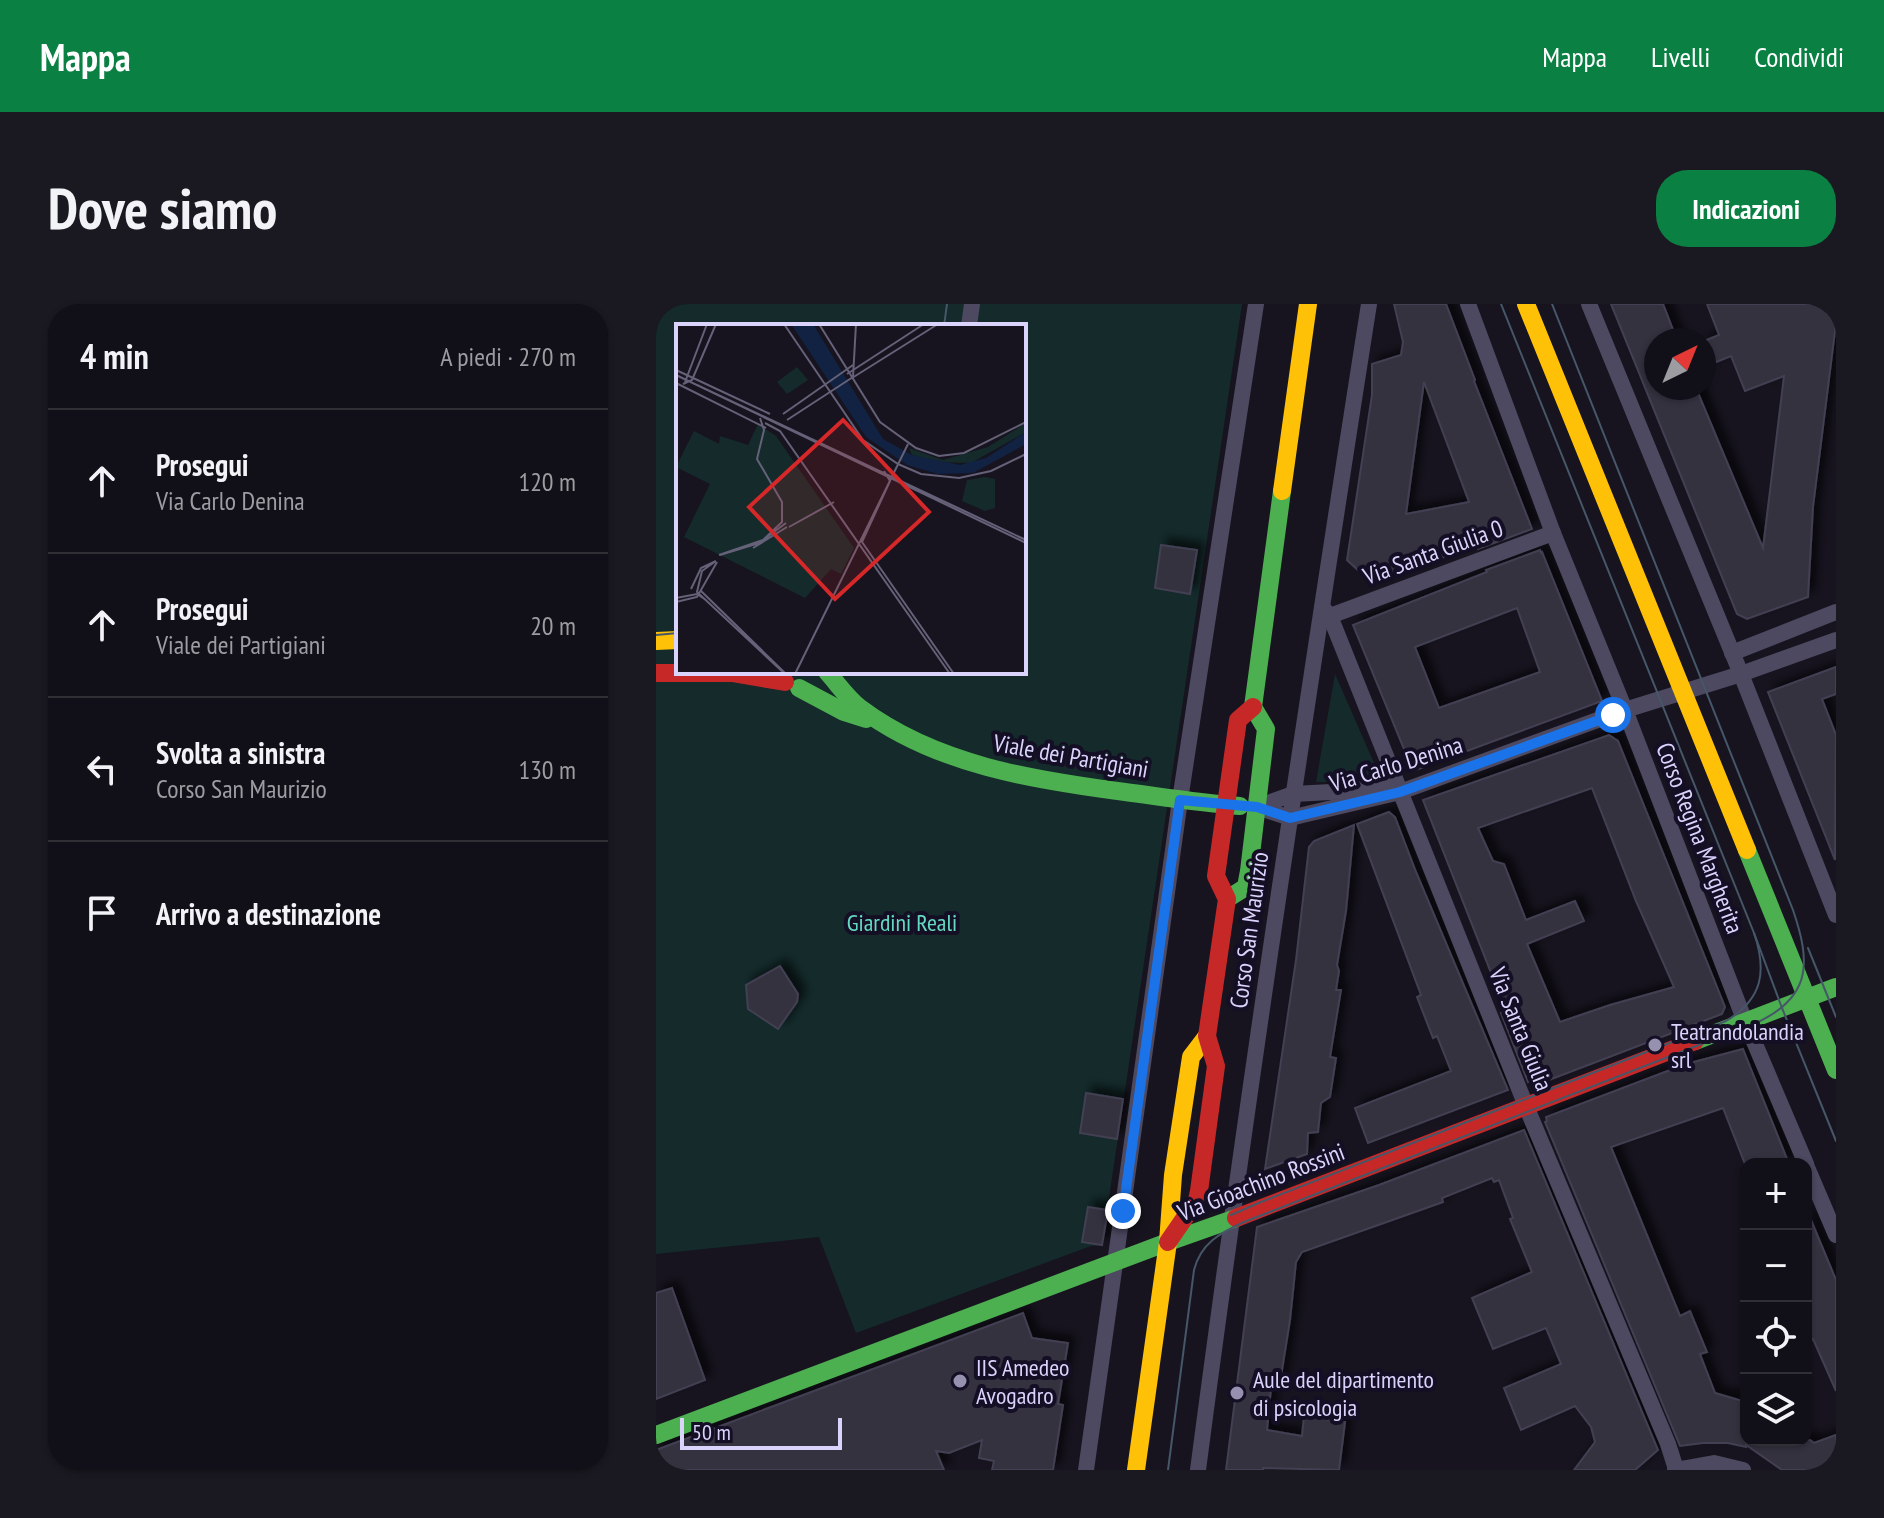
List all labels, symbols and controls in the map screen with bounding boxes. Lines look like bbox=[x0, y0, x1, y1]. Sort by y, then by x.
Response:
text: Mappa bbox=[40, 32, 131, 81]
text: Mappa bbox=[1542, 38, 1607, 75]
text: Livelli bbox=[1651, 38, 1710, 75]
text: Condividi bbox=[1754, 38, 1844, 75]
button: Indicazioni bbox=[1656, 170, 1836, 247]
text: Dove siamo bbox=[48, 172, 277, 244]
inset map bbox=[676, 324, 1026, 674]
north arrow bbox=[1644, 328, 1716, 400]
text: 4 min bbox=[80, 334, 149, 378]
text: A piedi · 270 m bbox=[440, 340, 576, 373]
text: Prosegui bbox=[156, 445, 249, 484]
icon: ahead bbox=[80, 459, 124, 503]
text: 120 m bbox=[518, 465, 576, 498]
text: Via Carlo Denina bbox=[156, 484, 305, 517]
street label: Via Santa Giulia 0 bbox=[1358, 512, 1507, 592]
text: Prosegui bbox=[156, 589, 249, 628]
icon: ahead bbox=[80, 603, 124, 647]
text: 20 m bbox=[530, 609, 576, 642]
text: Viale dei Partigiani bbox=[156, 628, 326, 661]
route start bbox=[1595, 697, 1631, 733]
street label: Viale dei Partigiani bbox=[990, 727, 1151, 785]
street label: Via Carlo Denina bbox=[1325, 729, 1466, 799]
text: Svolta a sinistra bbox=[156, 733, 325, 772]
street label: Corso Regina Margherita bbox=[1649, 738, 1751, 938]
icon: left bbox=[80, 747, 124, 791]
text: 130 m bbox=[518, 753, 576, 786]
text: Corso San Maurizio bbox=[156, 772, 327, 805]
street label: Corso San Maurizio bbox=[1223, 850, 1275, 1010]
icon: arrive bbox=[80, 891, 124, 935]
text: Arrivo a destinazione bbox=[156, 894, 381, 933]
park label: Giardini Reali bbox=[847, 907, 957, 938]
street label: Via Santa Giulia bbox=[1482, 962, 1560, 1095]
place label: Teatrandolandia srl bbox=[1671, 1016, 1804, 1075]
marker: Teatrandolandia srl bbox=[1646, 1036, 1664, 1054]
street label: Via Gioachino Rossini bbox=[1172, 1136, 1349, 1228]
map controls bbox=[1740, 1158, 1812, 1446]
button: + bbox=[1740, 1158, 1812, 1230]
route end bbox=[1105, 1193, 1141, 1229]
button: − bbox=[1740, 1230, 1812, 1302]
button: locate bbox=[1740, 1302, 1812, 1374]
place label: IIS Amedeo Avogadro bbox=[976, 1352, 1069, 1411]
place label: Aule del dipartimento di psicologia bbox=[1253, 1364, 1434, 1423]
marker: IIS Amedeo Avogadro bbox=[951, 1372, 969, 1390]
button: layers bbox=[1740, 1374, 1812, 1446]
marker: Aule del dipartimento di psicologia bbox=[1228, 1384, 1246, 1402]
scale bar bbox=[680, 1414, 842, 1450]
text: 50 m bbox=[692, 1418, 731, 1446]

